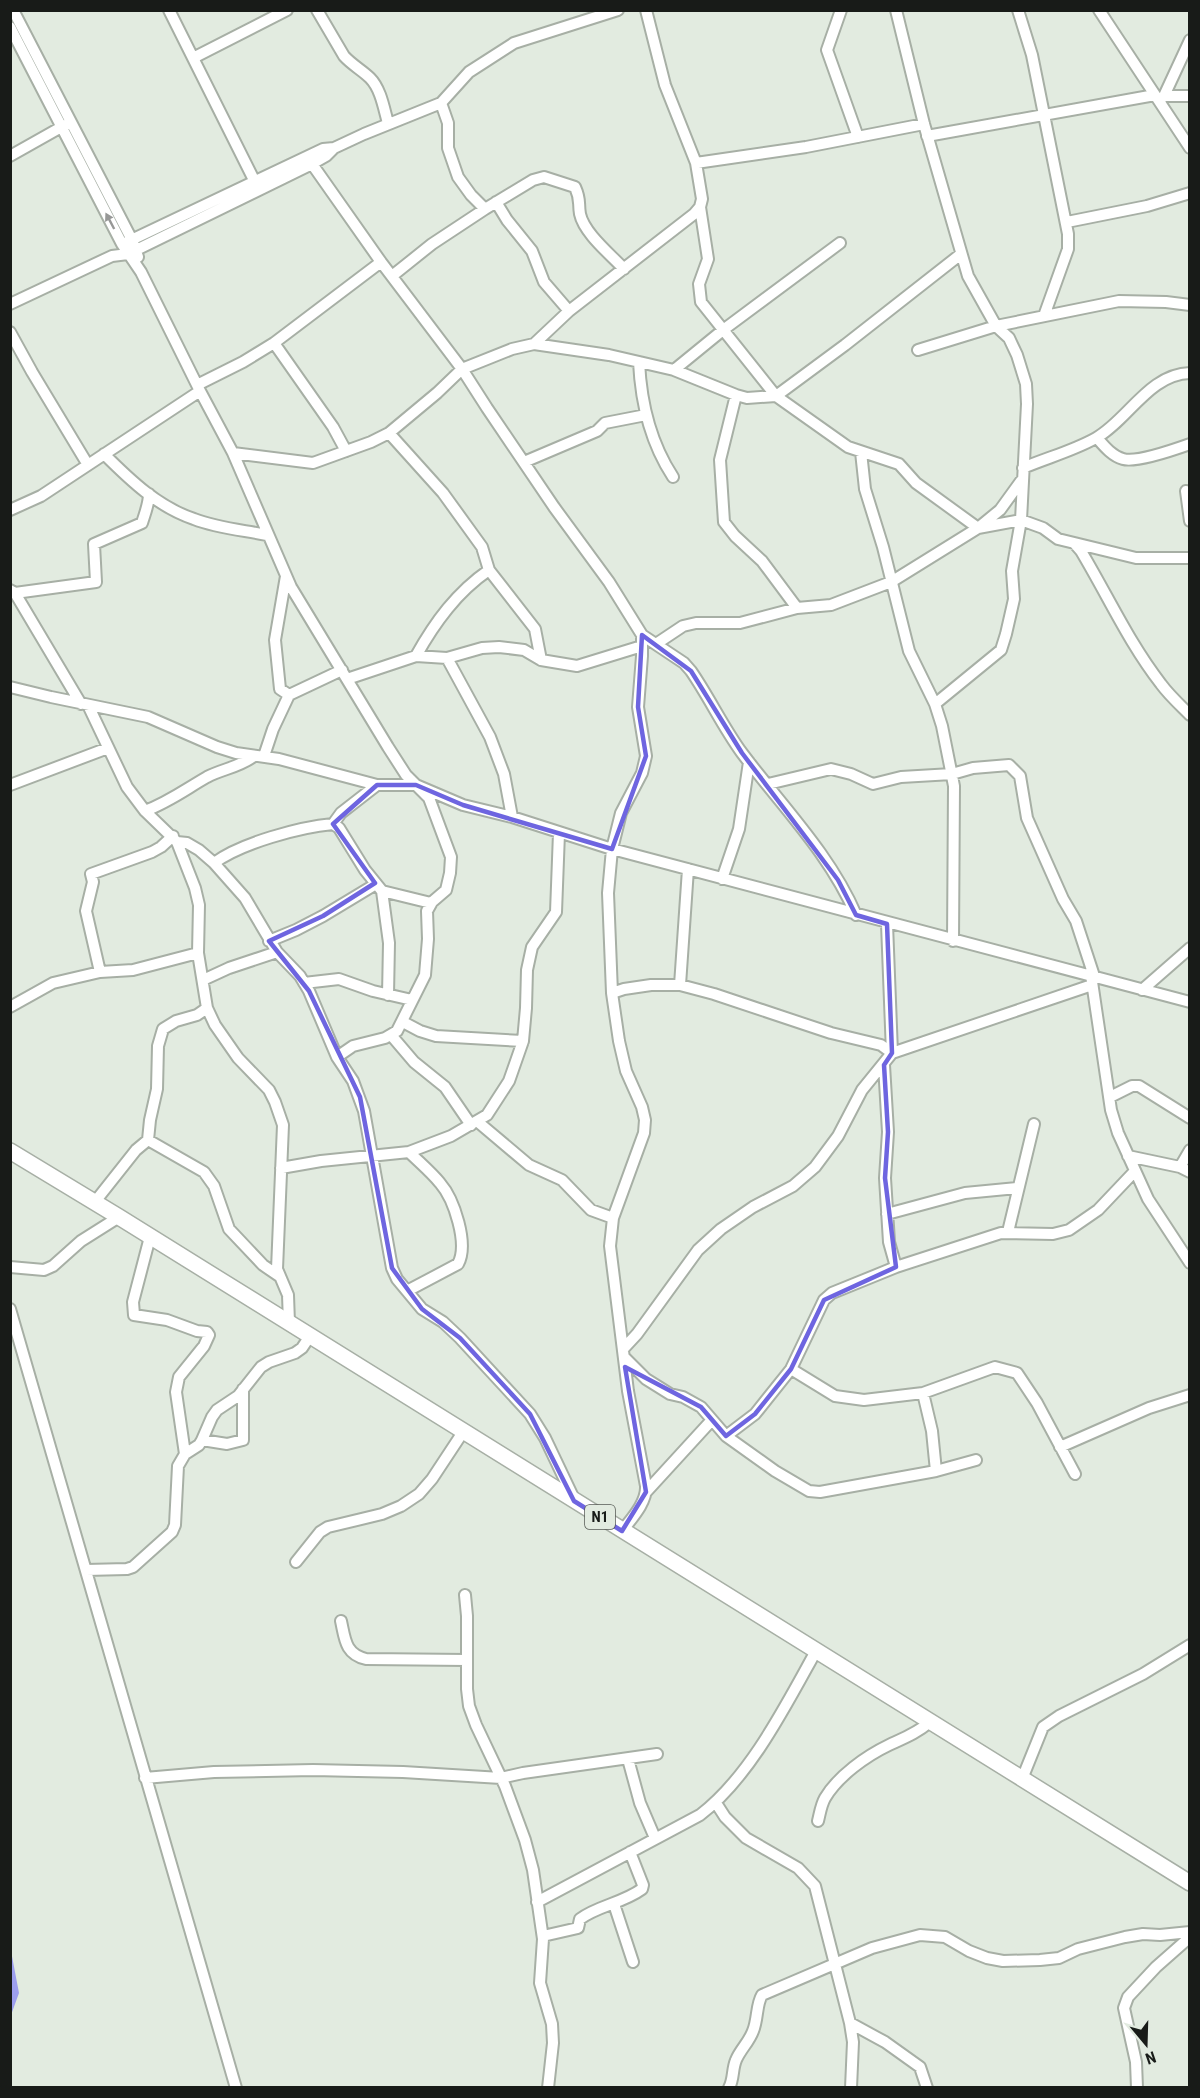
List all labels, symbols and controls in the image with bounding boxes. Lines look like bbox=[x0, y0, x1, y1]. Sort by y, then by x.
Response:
one-way arrow bbox=[106, 213, 115, 230]
road number: N1 bbox=[585, 1505, 615, 1529]
north arrow bbox=[1116, 2014, 1176, 2074]
text: N bbox=[1143, 2047, 1158, 2068]

